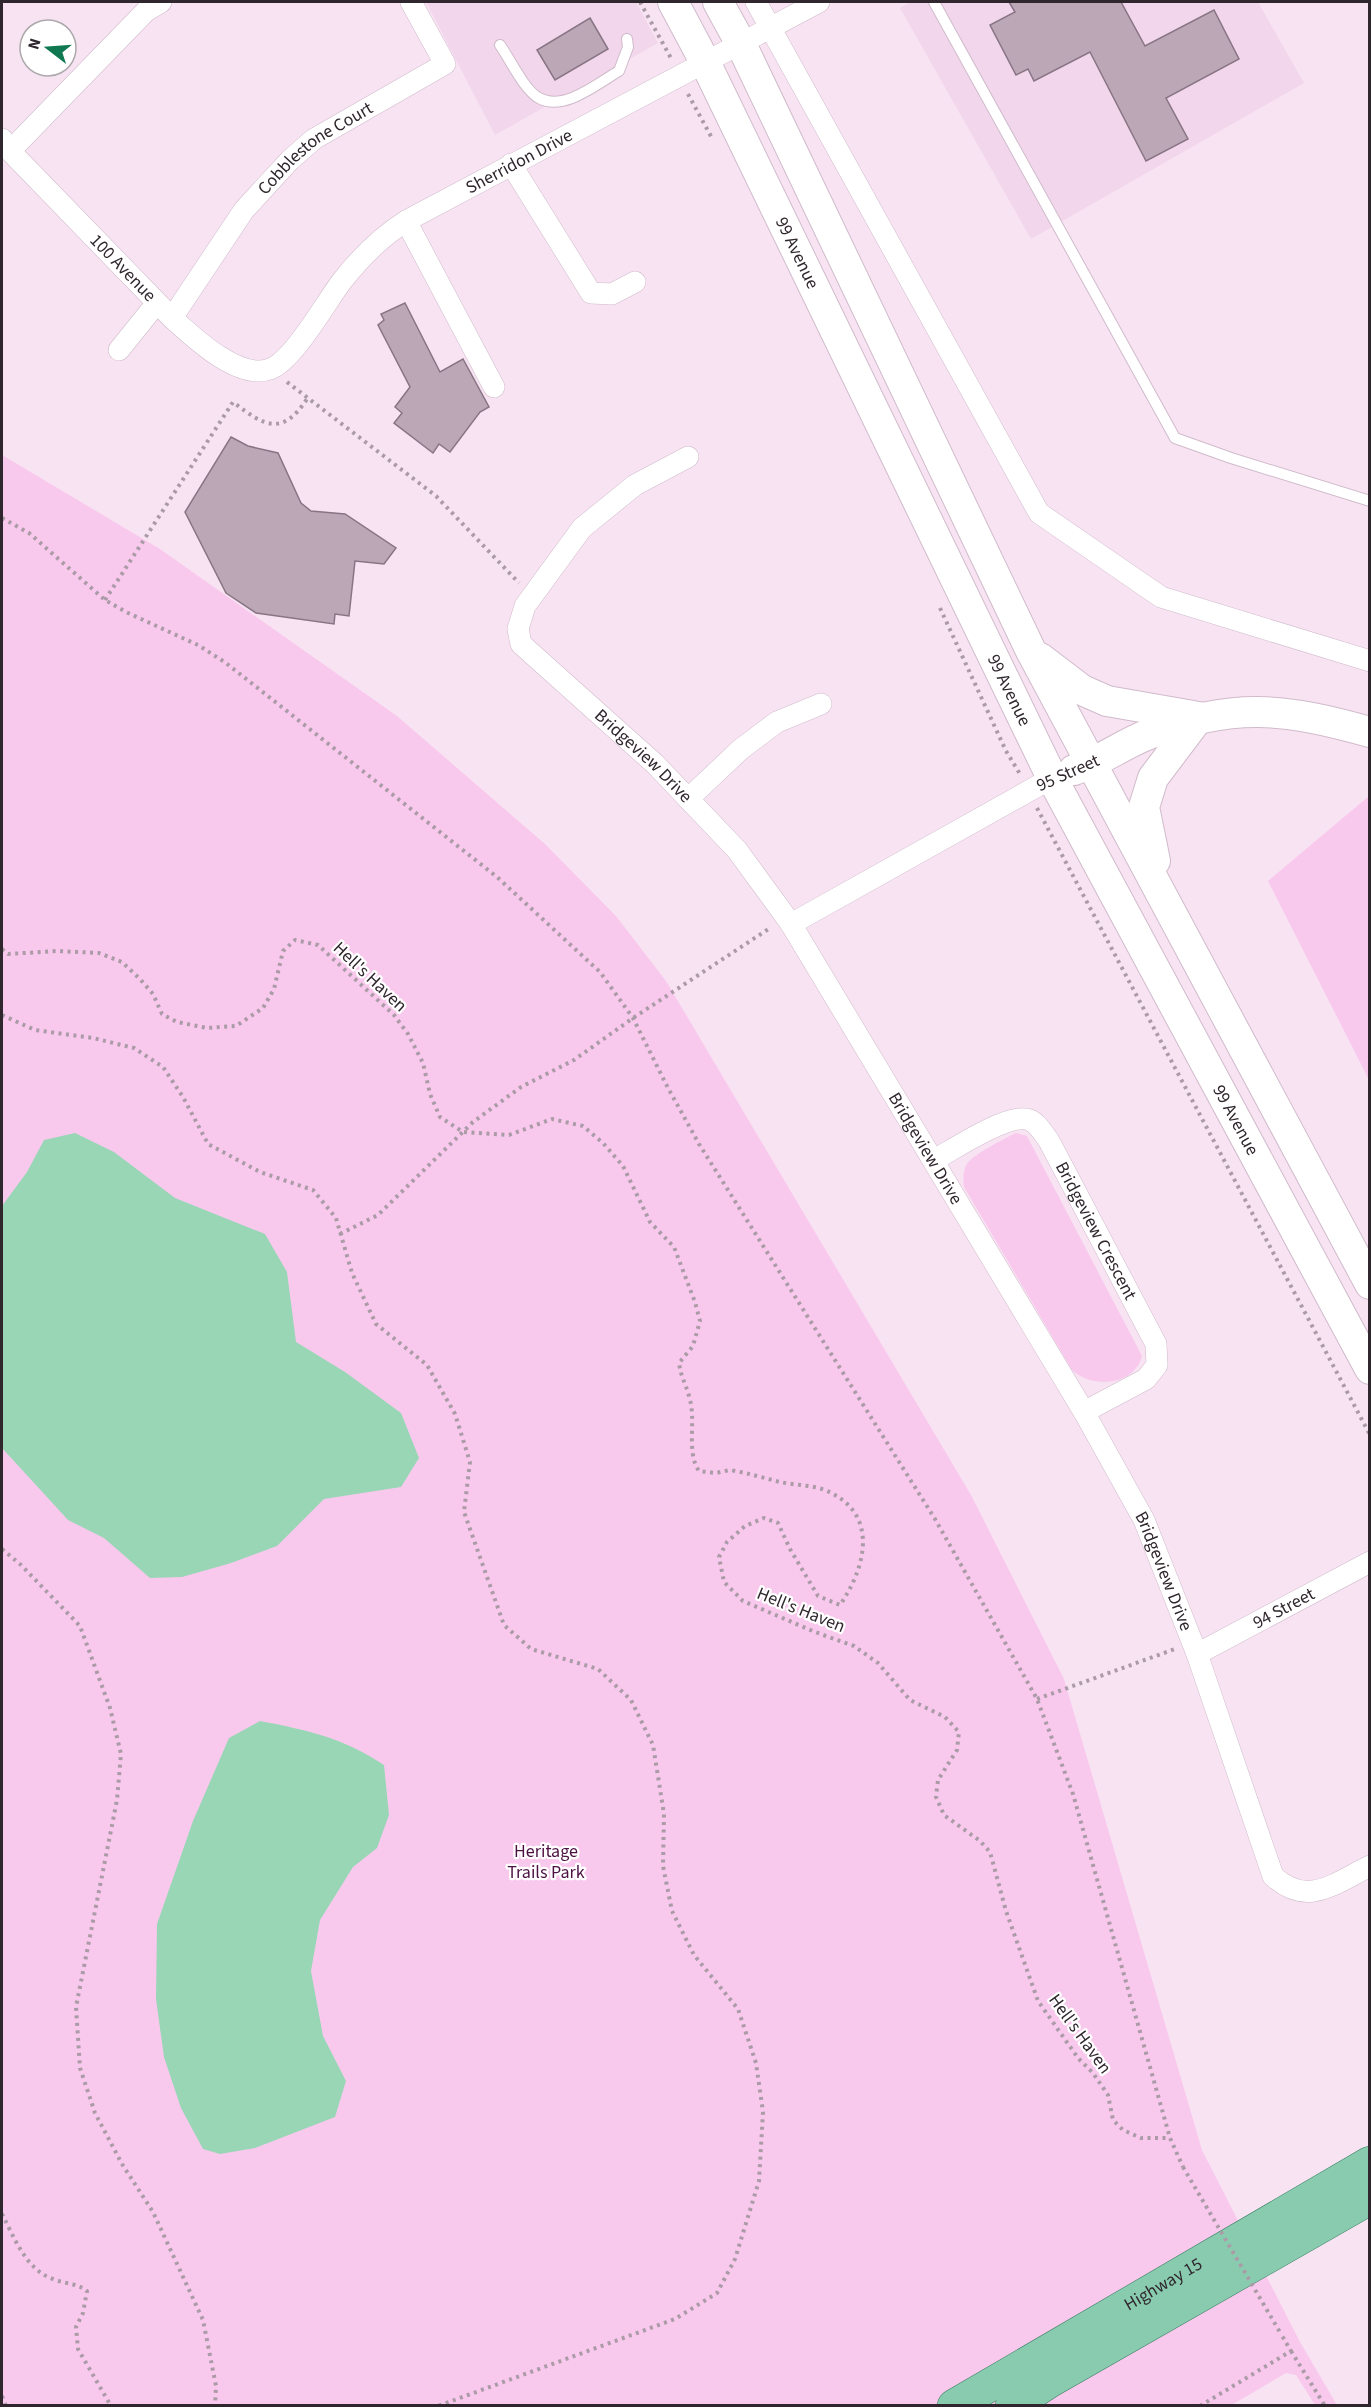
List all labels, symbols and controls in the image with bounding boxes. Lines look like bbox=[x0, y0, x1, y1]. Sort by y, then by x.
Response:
north arrow bbox=[18, 18, 78, 78]
text: N bbox=[23, 36, 47, 52]
street label: Cobblestone Court bbox=[252, 95, 377, 200]
street label: Sherridon Drive bbox=[461, 122, 577, 200]
street label: 99 Avenue bbox=[769, 213, 826, 293]
street label: 100 Avenue bbox=[84, 228, 162, 307]
street label: 99 Avenue bbox=[981, 650, 1037, 730]
street label: Bridgeview Drive bbox=[589, 703, 698, 808]
street label: 95 Street bbox=[1032, 748, 1104, 798]
street label: Hell's Haven bbox=[327, 936, 413, 1018]
street label: 99 Avenue bbox=[1207, 1080, 1265, 1160]
street label: Bridgeview Drive bbox=[882, 1088, 969, 1209]
street label: Bridgeview Crescent bbox=[1050, 1157, 1143, 1304]
street label: Bridgeview Drive bbox=[1129, 1506, 1199, 1634]
street label: Hell's Haven bbox=[753, 1581, 849, 1639]
street label: 94 Street bbox=[1248, 1581, 1319, 1635]
park label: Heritage Trails Park bbox=[507, 1839, 585, 1885]
street label: Hell's Haven bbox=[1043, 1989, 1117, 2079]
street label: Highway 15 bbox=[1119, 2251, 1207, 2317]

